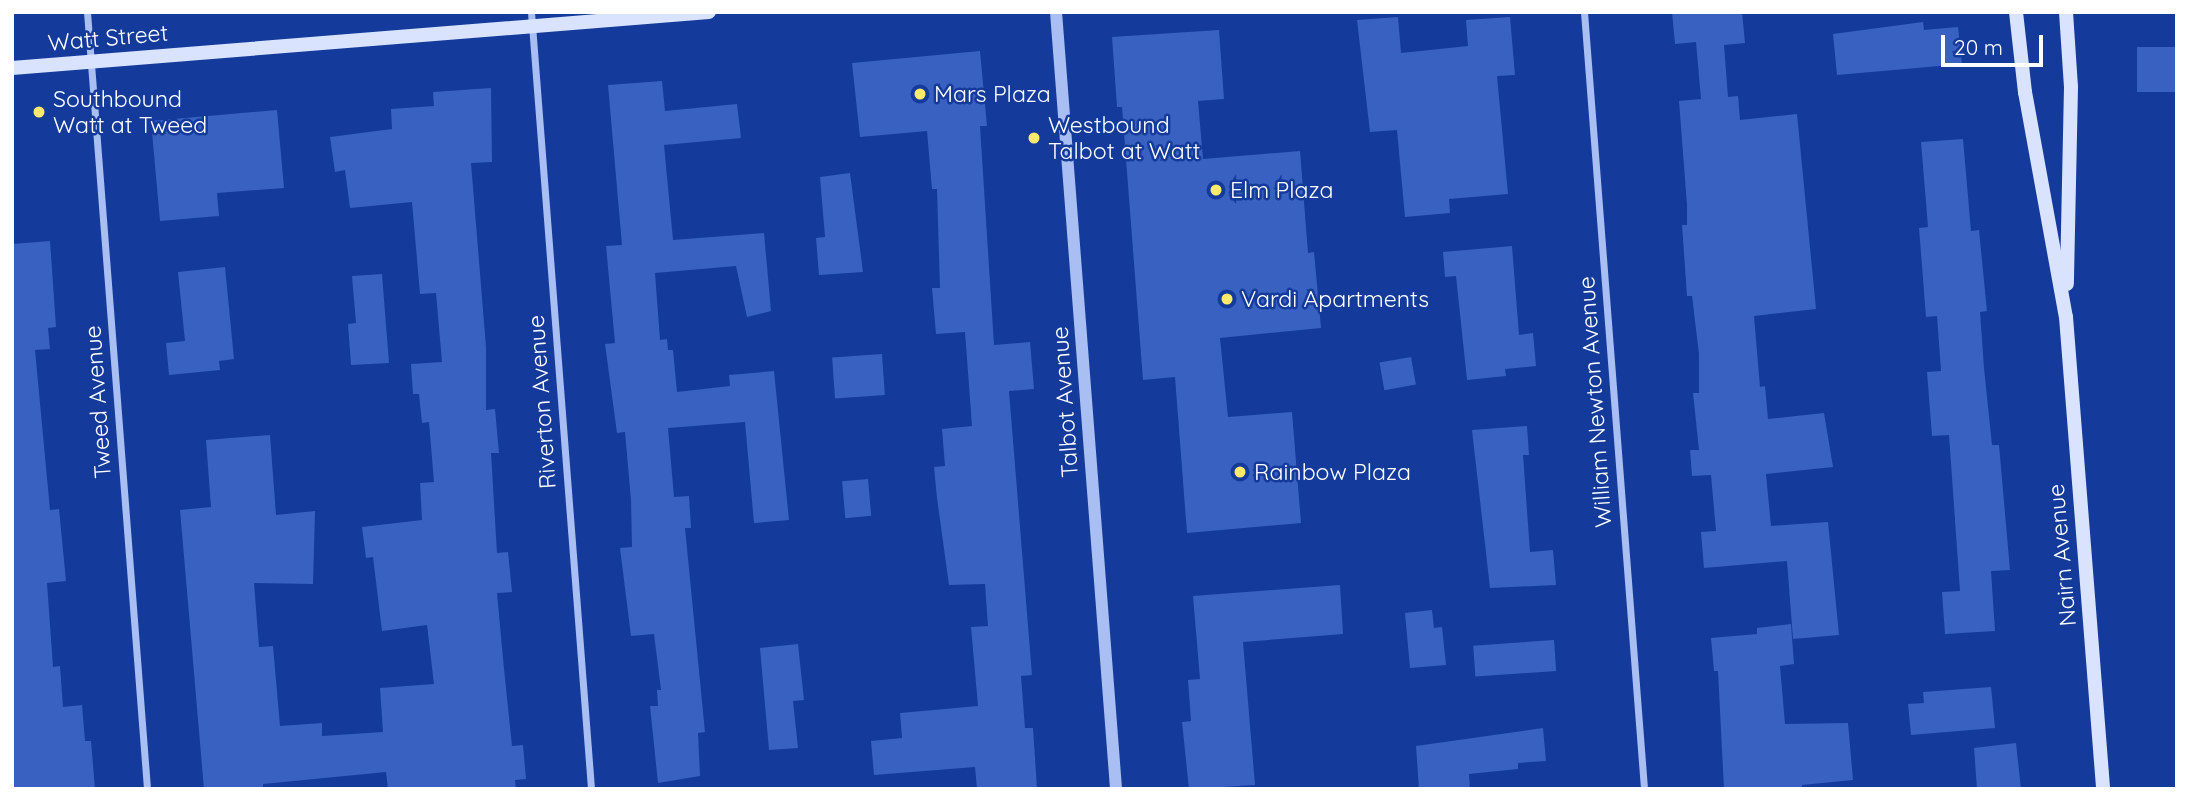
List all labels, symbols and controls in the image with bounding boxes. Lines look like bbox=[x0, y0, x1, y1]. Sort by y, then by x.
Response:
street label: Watt Street bbox=[47, 19, 169, 57]
scale bar bbox=[1944, 21, 2046, 65]
text: 20 m bbox=[1954, 34, 2003, 60]
place label: Mars Plaza bbox=[934, 80, 1051, 108]
place label: Southbound Watt at Tweed bbox=[53, 85, 207, 139]
marker: Mars Plaza bbox=[912, 86, 928, 102]
marker: Southbound Watt at Tweed bbox=[31, 104, 47, 120]
place label: Westbound Talbot at Watt bbox=[1048, 111, 1200, 165]
marker: Westbound Talbot at Watt bbox=[1026, 130, 1042, 146]
place label: Elm Plaza bbox=[1230, 176, 1333, 204]
marker: Elm Plaza bbox=[1208, 182, 1224, 198]
street label: William Newton Avenue bbox=[1572, 275, 1618, 529]
place label: Vardi Apartments bbox=[1241, 285, 1429, 313]
marker: Vardi Apartments bbox=[1219, 291, 1235, 307]
street label: Riverton Avenue bbox=[522, 314, 562, 490]
street label: Tweed Avenue bbox=[79, 325, 117, 479]
street label: Talbot Avenue bbox=[1046, 326, 1084, 478]
place label: Rainbow Plaza bbox=[1254, 458, 1411, 486]
marker: Rainbow Plaza bbox=[1232, 464, 1248, 480]
street label: Nairn Avenue bbox=[2042, 483, 2082, 627]

